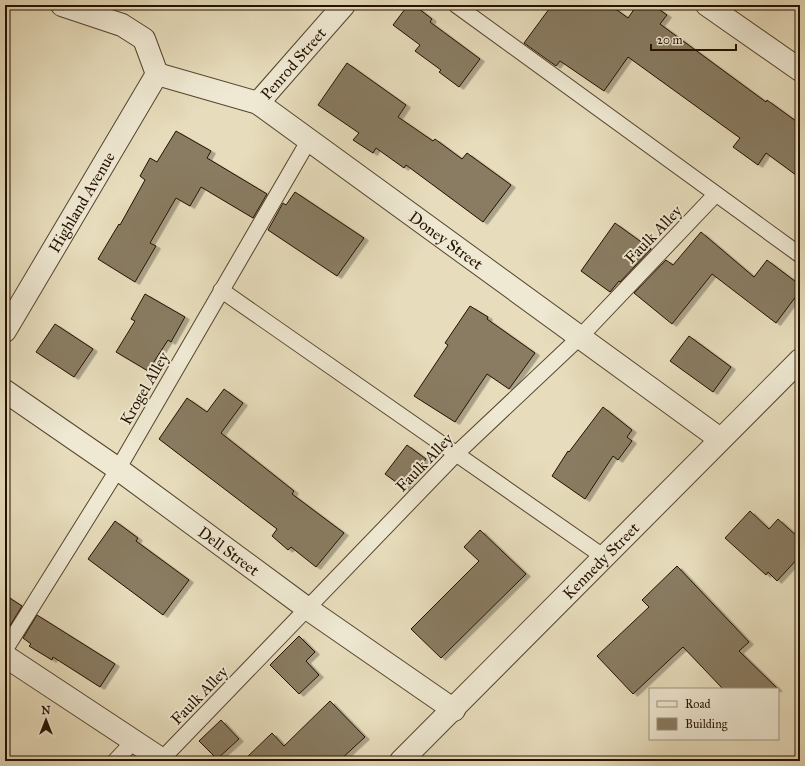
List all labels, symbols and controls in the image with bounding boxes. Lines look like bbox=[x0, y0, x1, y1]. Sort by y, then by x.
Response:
street label: Penrod Street bbox=[257, 23, 330, 103]
scale bar bbox=[651, 26, 736, 52]
text: 20 m bbox=[657, 33, 683, 47]
street label: Highland Avenue bbox=[45, 148, 119, 256]
street label: Faulk Alley bbox=[621, 201, 686, 268]
street label: Doney Street bbox=[405, 207, 487, 274]
street label: Krogel Alley bbox=[116, 348, 174, 428]
street label: Faulk Alley bbox=[392, 429, 457, 496]
street label: Kennedy Street bbox=[559, 518, 643, 603]
street label: Dell Street bbox=[194, 522, 263, 580]
street label: Faulk Alley bbox=[167, 662, 232, 729]
legend bbox=[649, 688, 779, 740]
text: Road bbox=[685, 697, 711, 711]
north arrow bbox=[26, 700, 66, 740]
text: N bbox=[41, 704, 51, 717]
text: Building bbox=[685, 717, 728, 732]

